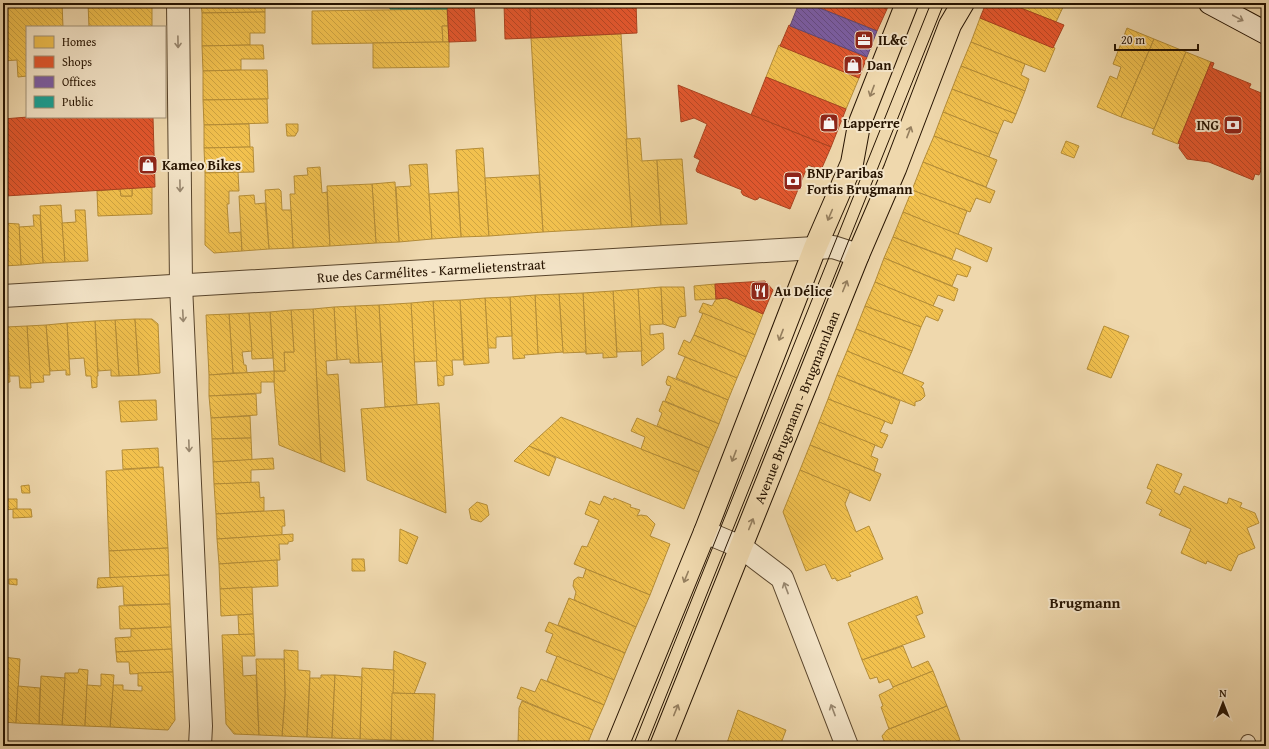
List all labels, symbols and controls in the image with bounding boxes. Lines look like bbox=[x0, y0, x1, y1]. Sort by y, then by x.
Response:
one-way arrow bbox=[1232, 15, 1244, 22]
legend bbox=[26, 26, 166, 118]
scale bar bbox=[1115, 26, 1198, 52]
office icon: IL&C bbox=[853, 29, 875, 51]
place label: IL&C bbox=[878, 30, 908, 50]
text: 20 m bbox=[1121, 31, 1145, 48]
text: Homes bbox=[62, 33, 97, 50]
one-way arrow bbox=[174, 35, 182, 48]
text: Shops bbox=[62, 53, 92, 70]
shop icon: Dan bbox=[842, 54, 864, 76]
place label: Dan bbox=[867, 55, 892, 75]
text: Offices bbox=[62, 73, 96, 90]
one-way arrow bbox=[868, 85, 876, 97]
text: Public bbox=[62, 93, 94, 110]
shop icon: Lapperre bbox=[818, 112, 840, 134]
place label: Lapperre bbox=[843, 113, 900, 133]
bank icon: ING bbox=[1222, 114, 1244, 136]
place label: ING bbox=[1196, 115, 1219, 135]
one-way arrow bbox=[906, 127, 914, 139]
shop icon: Kameo Bikes bbox=[137, 154, 159, 176]
place label: Kameo Bikes bbox=[162, 155, 241, 175]
place label: BNP Paribas Fortis Brugmann bbox=[807, 163, 913, 199]
bank icon: BNP Paribas Fortis Brugmann bbox=[782, 170, 804, 192]
one-way arrow bbox=[176, 179, 184, 192]
one-way arrow bbox=[825, 208, 833, 220]
street label: Rue des Carmélites - Karmelietenstraat bbox=[316, 254, 546, 287]
restaurant icon: Au Délice bbox=[749, 280, 771, 302]
place label: Au Délice bbox=[774, 281, 832, 301]
one-way arrow bbox=[842, 281, 850, 293]
street label: Avenue Brugmann - Brugmannlaan bbox=[749, 308, 845, 507]
one-way arrow bbox=[180, 309, 187, 322]
one-way arrow bbox=[777, 329, 785, 341]
one-way arrow bbox=[185, 439, 193, 452]
one-way arrow bbox=[730, 450, 738, 462]
one-way arrow bbox=[747, 519, 755, 531]
one-way arrow bbox=[682, 571, 690, 583]
one-way arrow bbox=[782, 583, 790, 595]
district label: Brugmann bbox=[1050, 592, 1121, 613]
north arrow bbox=[1203, 683, 1243, 723]
text: N bbox=[1219, 685, 1227, 701]
one-way arrow bbox=[672, 704, 680, 716]
one-way arrow bbox=[828, 704, 836, 716]

